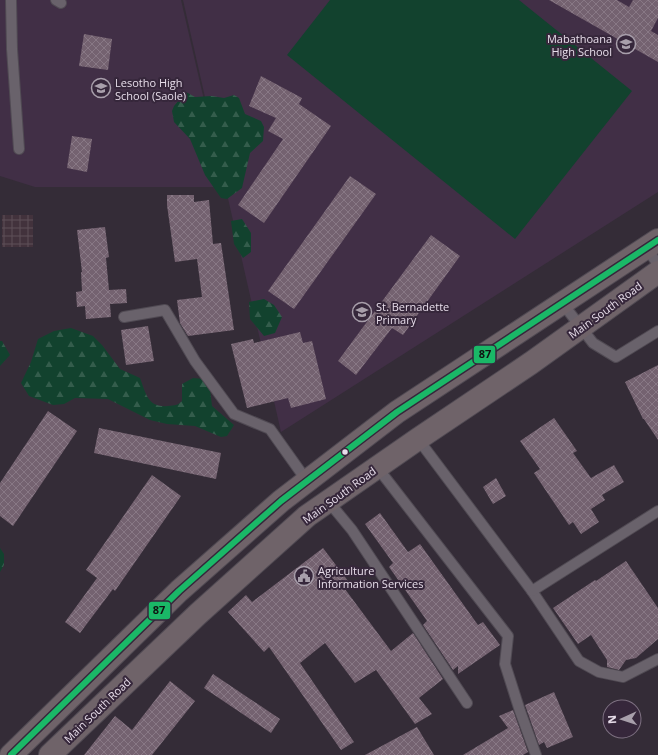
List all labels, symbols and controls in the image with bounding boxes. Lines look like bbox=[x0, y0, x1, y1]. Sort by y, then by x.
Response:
place label: Mabathoana High School bbox=[547, 31, 612, 59]
school or university icon: Mabathoana High School bbox=[615, 33, 637, 55]
place label: Lesotho High School (Saole) bbox=[115, 75, 186, 103]
school or university icon: Lesotho High School (Saole) bbox=[90, 77, 112, 99]
street label: Main South Road bbox=[565, 278, 645, 342]
place label: St. Bernadette Primary bbox=[376, 299, 449, 327]
school or university icon: St. Bernadette Primary bbox=[351, 301, 373, 323]
line badge: 87 bbox=[473, 345, 496, 364]
text: 87 bbox=[479, 346, 491, 361]
unlabelled marker bbox=[340, 447, 350, 457]
street label: Main South Road bbox=[299, 463, 379, 527]
place label: Agriculture Information Services bbox=[318, 563, 424, 591]
public building icon: Agriculture Information Services bbox=[293, 565, 315, 587]
line badge: 87 bbox=[148, 601, 171, 620]
text: 87 bbox=[153, 602, 165, 617]
street label: Main South Road bbox=[60, 674, 134, 746]
north arrow bbox=[602, 699, 642, 739]
text: N bbox=[604, 715, 619, 724]

